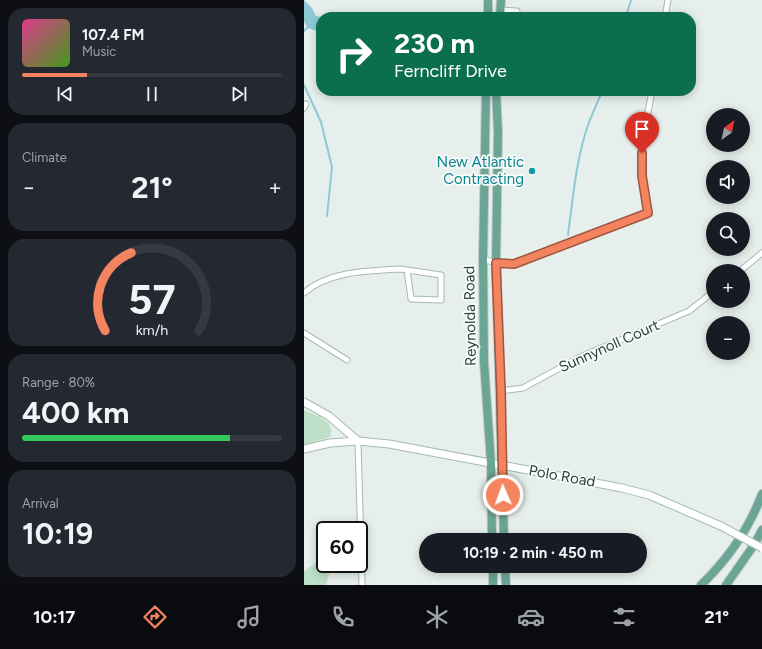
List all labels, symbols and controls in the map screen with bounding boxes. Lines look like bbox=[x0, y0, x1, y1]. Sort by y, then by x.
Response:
text: 107.4 FM bbox=[82, 26, 144, 44]
text: 230 m bbox=[394, 26, 475, 60]
icon: right bbox=[328, 28, 380, 80]
text: Music bbox=[82, 44, 116, 59]
text: Ferncliff Drive bbox=[394, 60, 507, 82]
icon: previous bbox=[54, 83, 76, 105]
icon: pause bbox=[141, 83, 163, 105]
icon: next bbox=[228, 83, 250, 105]
north arrow bbox=[706, 108, 750, 152]
map controls bbox=[706, 108, 750, 360]
pin bbox=[625, 112, 659, 153]
icon: arrive bbox=[631, 118, 653, 140]
text: Climate bbox=[22, 150, 67, 165]
place label: New Atlantic Contracting bbox=[437, 153, 524, 188]
button: sound bbox=[706, 160, 750, 204]
marker: New Atlantic Contracting bbox=[527, 166, 537, 176]
text: 21° bbox=[131, 169, 173, 206]
text: − bbox=[22, 174, 36, 201]
text: + bbox=[268, 174, 282, 201]
button: search bbox=[706, 212, 750, 256]
button: + bbox=[706, 264, 750, 308]
street label: Reynolda Road bbox=[460, 266, 480, 366]
text: 57 bbox=[128, 273, 176, 323]
street label: Sunnynoll Court bbox=[556, 316, 662, 376]
button: − bbox=[706, 316, 750, 360]
text: km/h bbox=[136, 320, 168, 338]
text: Range · 80% bbox=[22, 375, 95, 390]
text: 400 km bbox=[22, 394, 129, 431]
street label: Polo Road bbox=[527, 461, 597, 491]
position arrow bbox=[482, 474, 524, 516]
text: Arrival bbox=[22, 496, 59, 511]
text: 10:19 bbox=[22, 515, 93, 552]
speed limit sign: 60 bbox=[316, 521, 368, 573]
text: 10:19 · 2 min · 450 m bbox=[463, 544, 603, 562]
icon: directions bbox=[141, 603, 169, 631]
icon: music bbox=[235, 603, 263, 631]
icon: phone bbox=[329, 603, 357, 631]
icon: climate bbox=[423, 603, 451, 631]
icon: car bbox=[517, 603, 545, 631]
icon: filters bbox=[610, 603, 638, 631]
text: 10:17 bbox=[33, 606, 75, 628]
text: 21° bbox=[704, 606, 729, 628]

